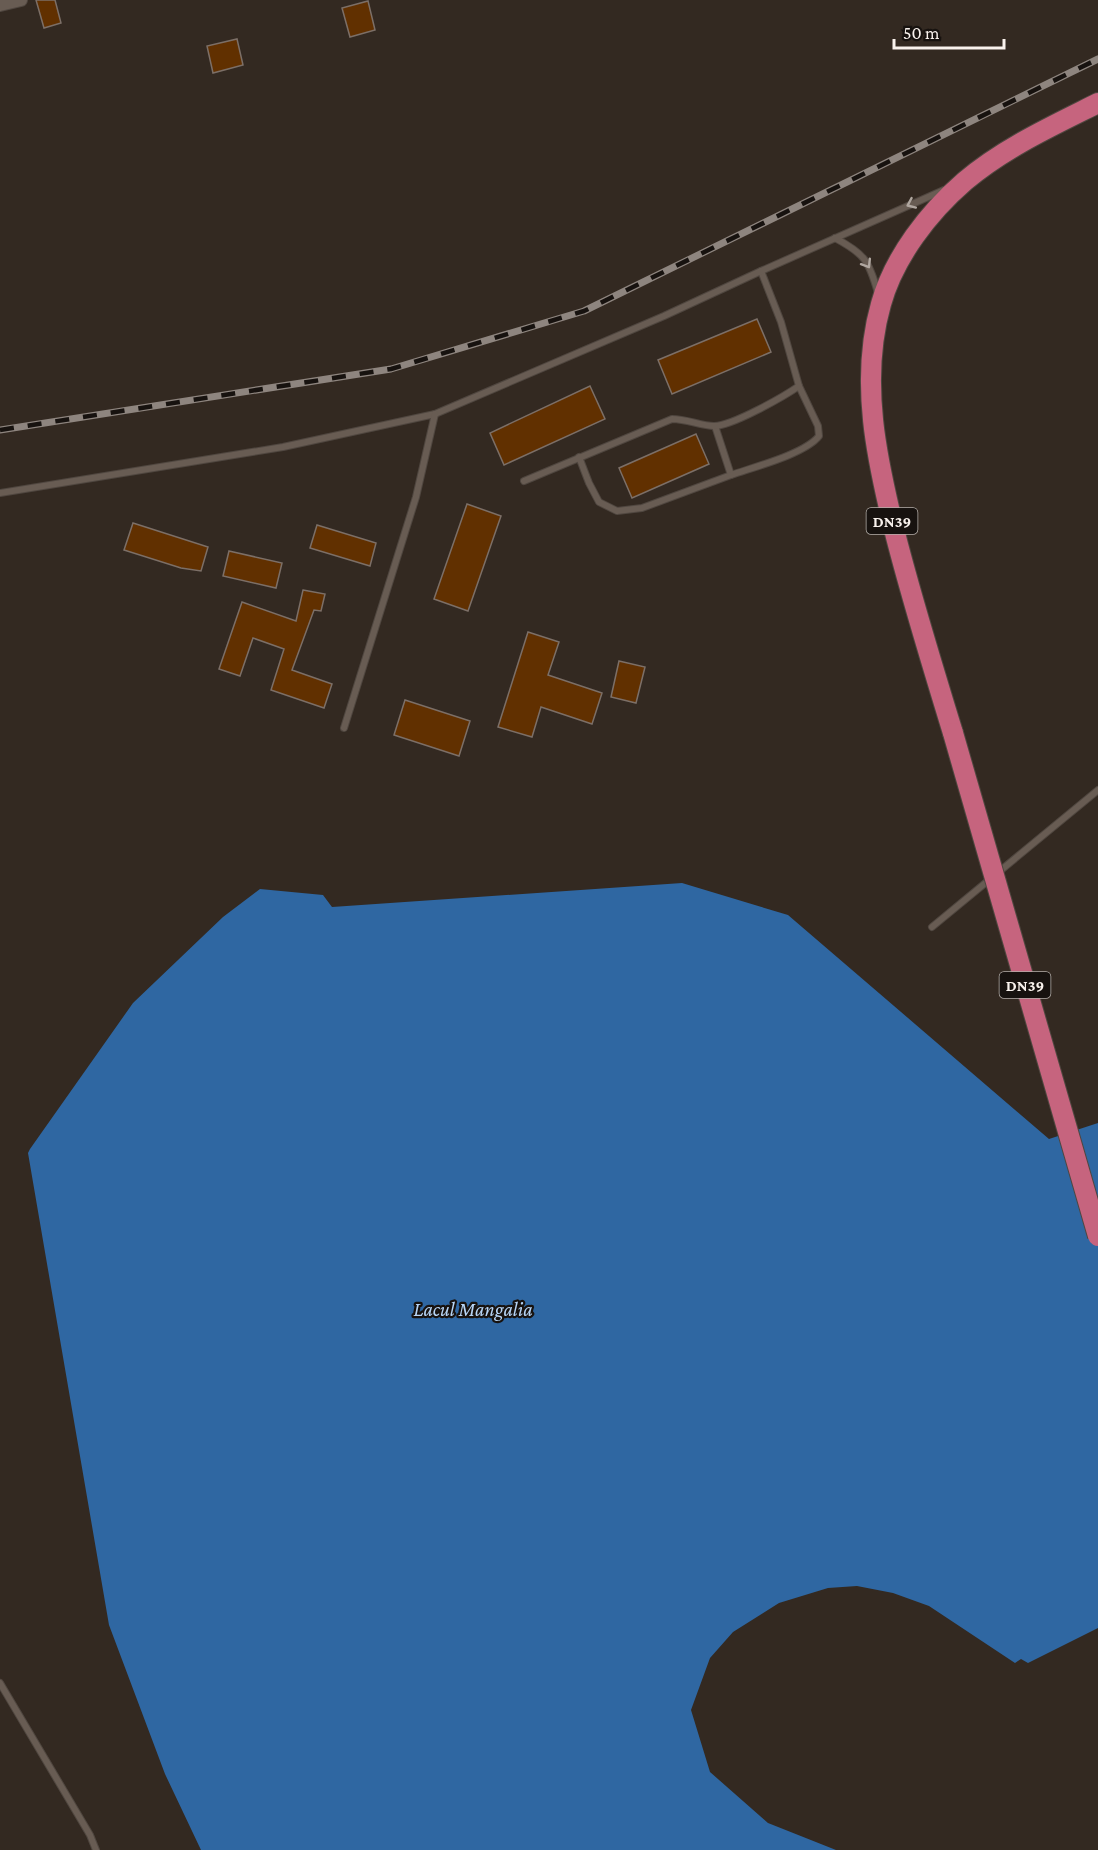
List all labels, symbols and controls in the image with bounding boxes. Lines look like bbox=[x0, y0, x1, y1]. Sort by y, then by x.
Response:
scale bar bbox=[894, 12, 1004, 50]
text: 50 m bbox=[903, 23, 940, 43]
one-way arrow bbox=[907, 197, 918, 209]
one-way arrow bbox=[859, 258, 871, 268]
road number: DN39 bbox=[866, 508, 918, 534]
road number: DN39 bbox=[1000, 972, 1050, 998]
water label: Lacul Mangalia bbox=[413, 1298, 533, 1321]

